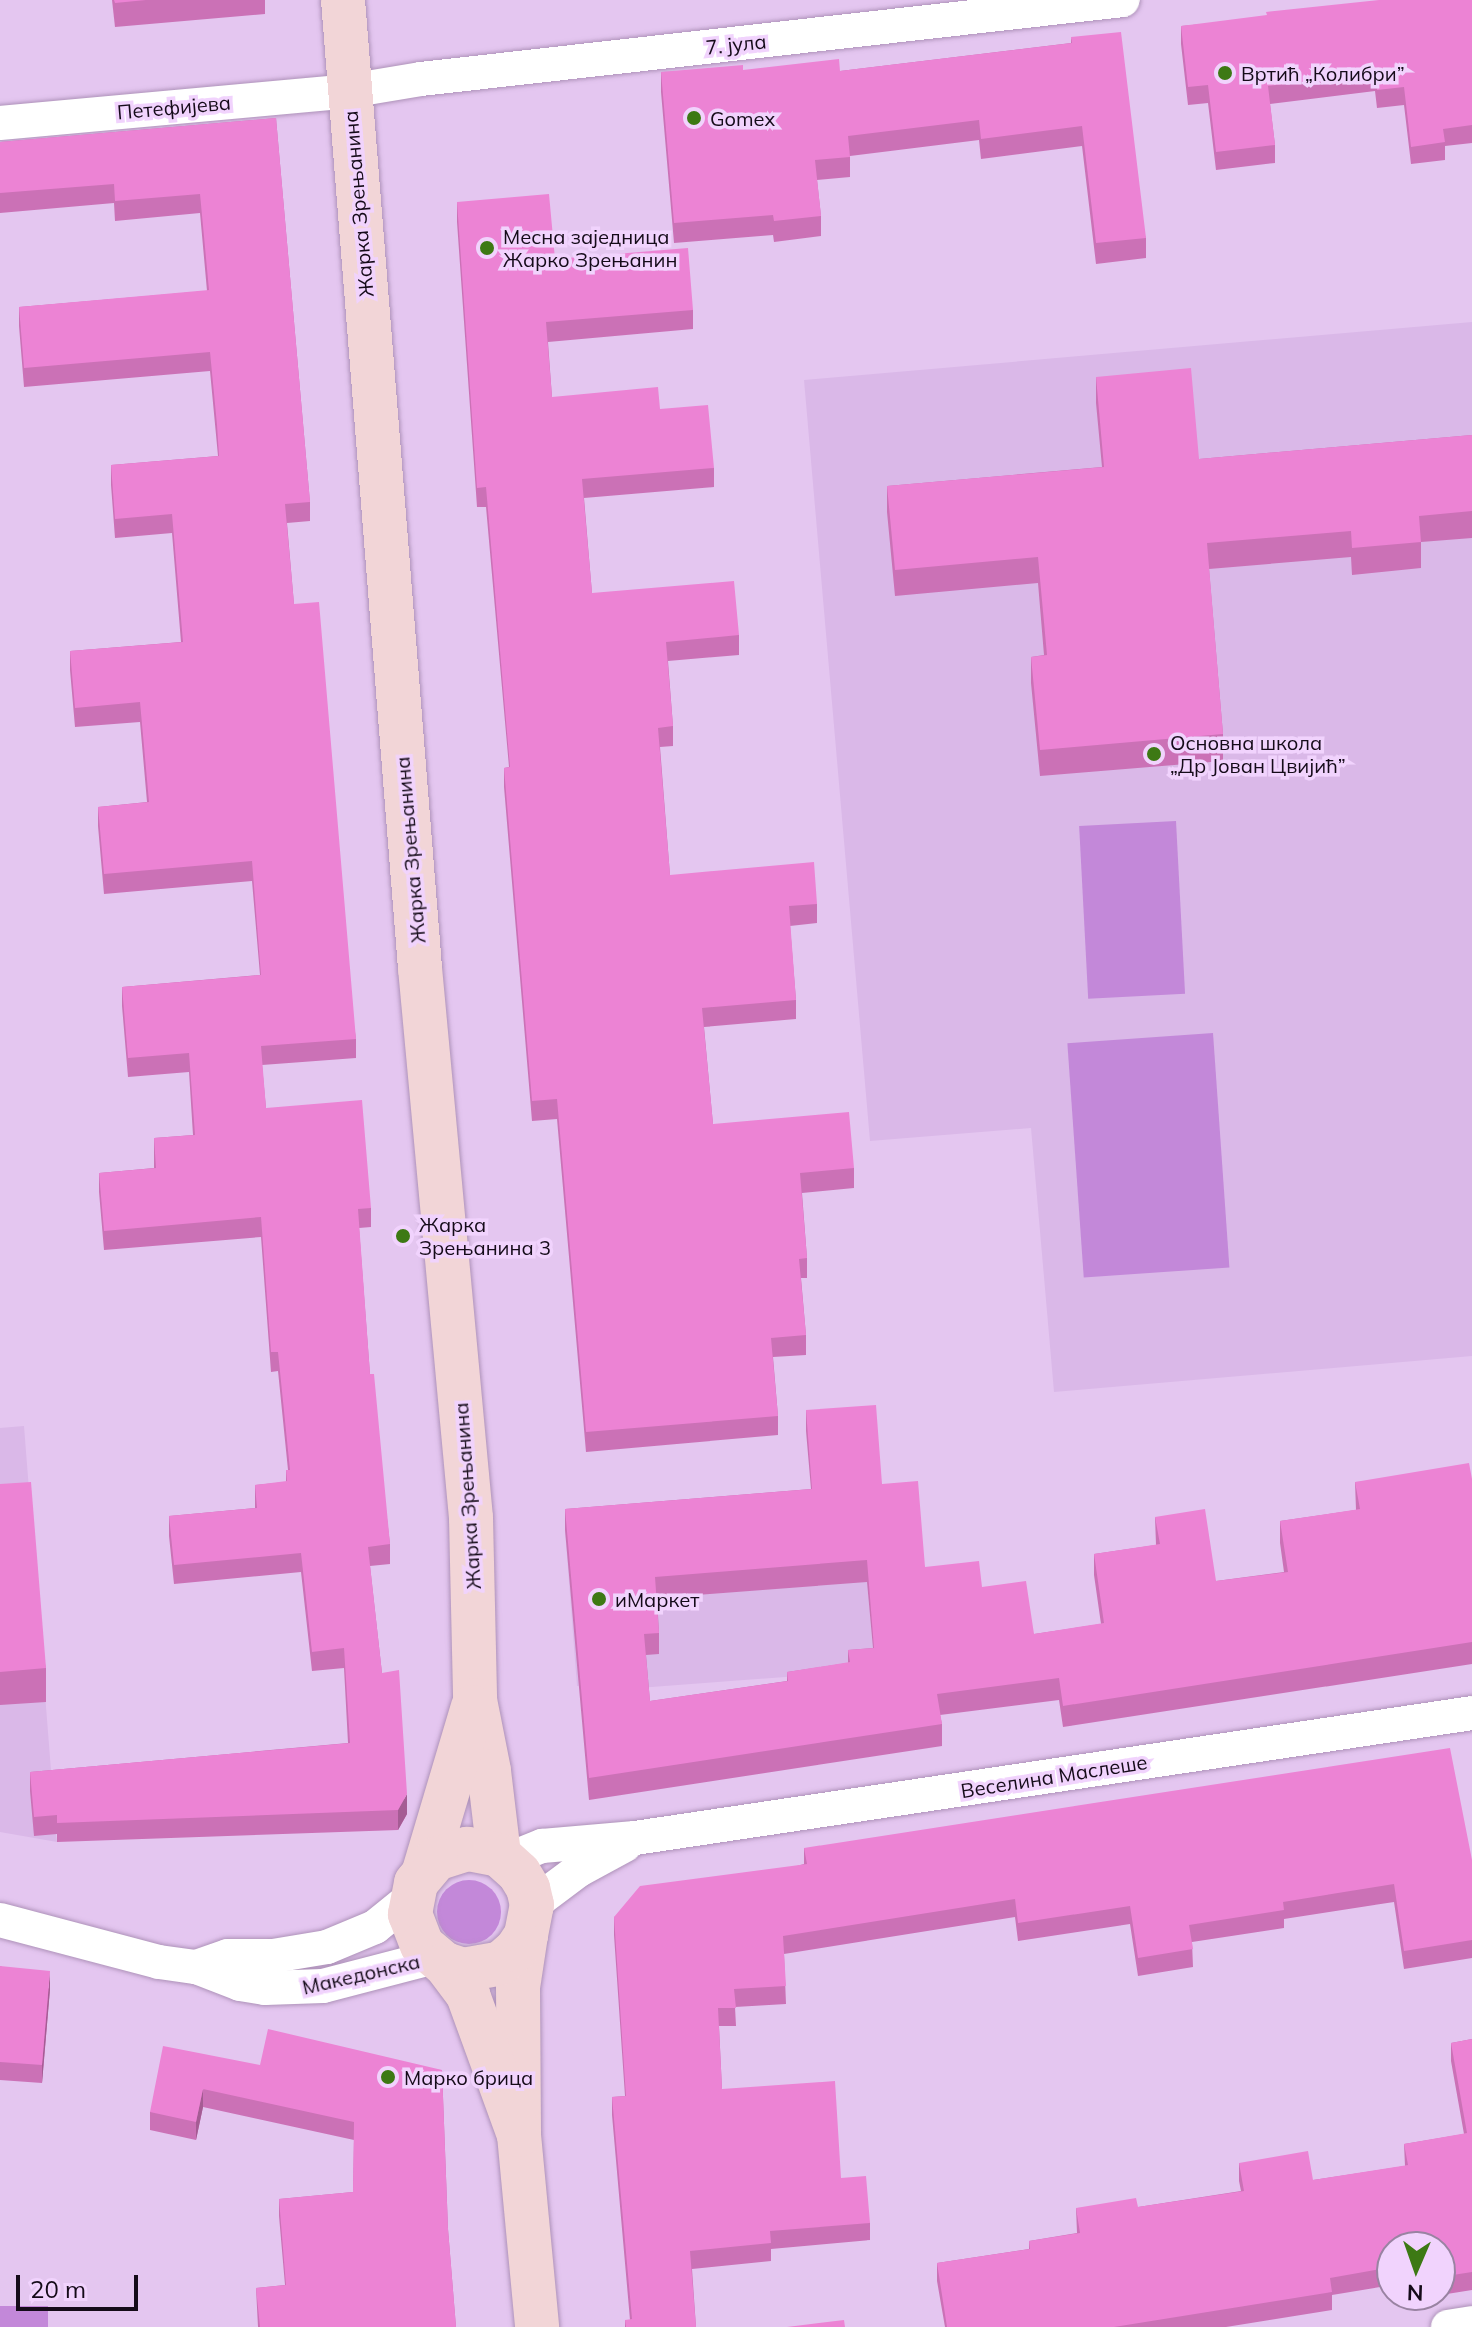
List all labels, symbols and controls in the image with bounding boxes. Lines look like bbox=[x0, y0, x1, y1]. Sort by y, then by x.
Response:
street label: 7. јула bbox=[704, 29, 768, 59]
place label: Вртић „Колибри” bbox=[1241, 61, 1405, 85]
marker: Вртић „Колибри” bbox=[1216, 64, 1234, 82]
street label: Петефијева bbox=[116, 90, 232, 124]
place label: Gomex bbox=[710, 106, 775, 130]
marker: Gomex bbox=[685, 109, 703, 127]
street label: Жарка Зрењанина bbox=[338, 110, 378, 298]
place label: Месна заједница Жарко Зрењанин bbox=[503, 224, 677, 271]
marker: Месна заједница Жарко Зрењанин bbox=[478, 239, 496, 257]
place label: Основна школа „Др Јован Цвијић” bbox=[1170, 730, 1346, 777]
marker: Основна школа „Др Јован Цвијић” bbox=[1145, 745, 1163, 763]
street label: Жарка Зрењанина bbox=[390, 756, 430, 944]
place label: Жарка Зрењанина 3 bbox=[419, 1212, 551, 1259]
marker: Жарка Зрењанина 3 bbox=[394, 1227, 412, 1245]
street label: Жарка Зрењанина bbox=[449, 1402, 485, 1590]
place label: иМаркет bbox=[615, 1587, 699, 1611]
marker: иМаркет bbox=[590, 1590, 608, 1608]
street label: Веселина Маслеше bbox=[959, 1749, 1149, 1803]
street label: Македонска bbox=[300, 1949, 422, 1999]
place label: Марко брица bbox=[404, 2065, 533, 2089]
marker: Марко брица bbox=[379, 2068, 397, 2086]
north arrow bbox=[1376, 2231, 1456, 2311]
scale bar bbox=[20, 2259, 142, 2309]
text: 20 m bbox=[30, 2274, 86, 2304]
text: N bbox=[1406, 2279, 1424, 2307]

